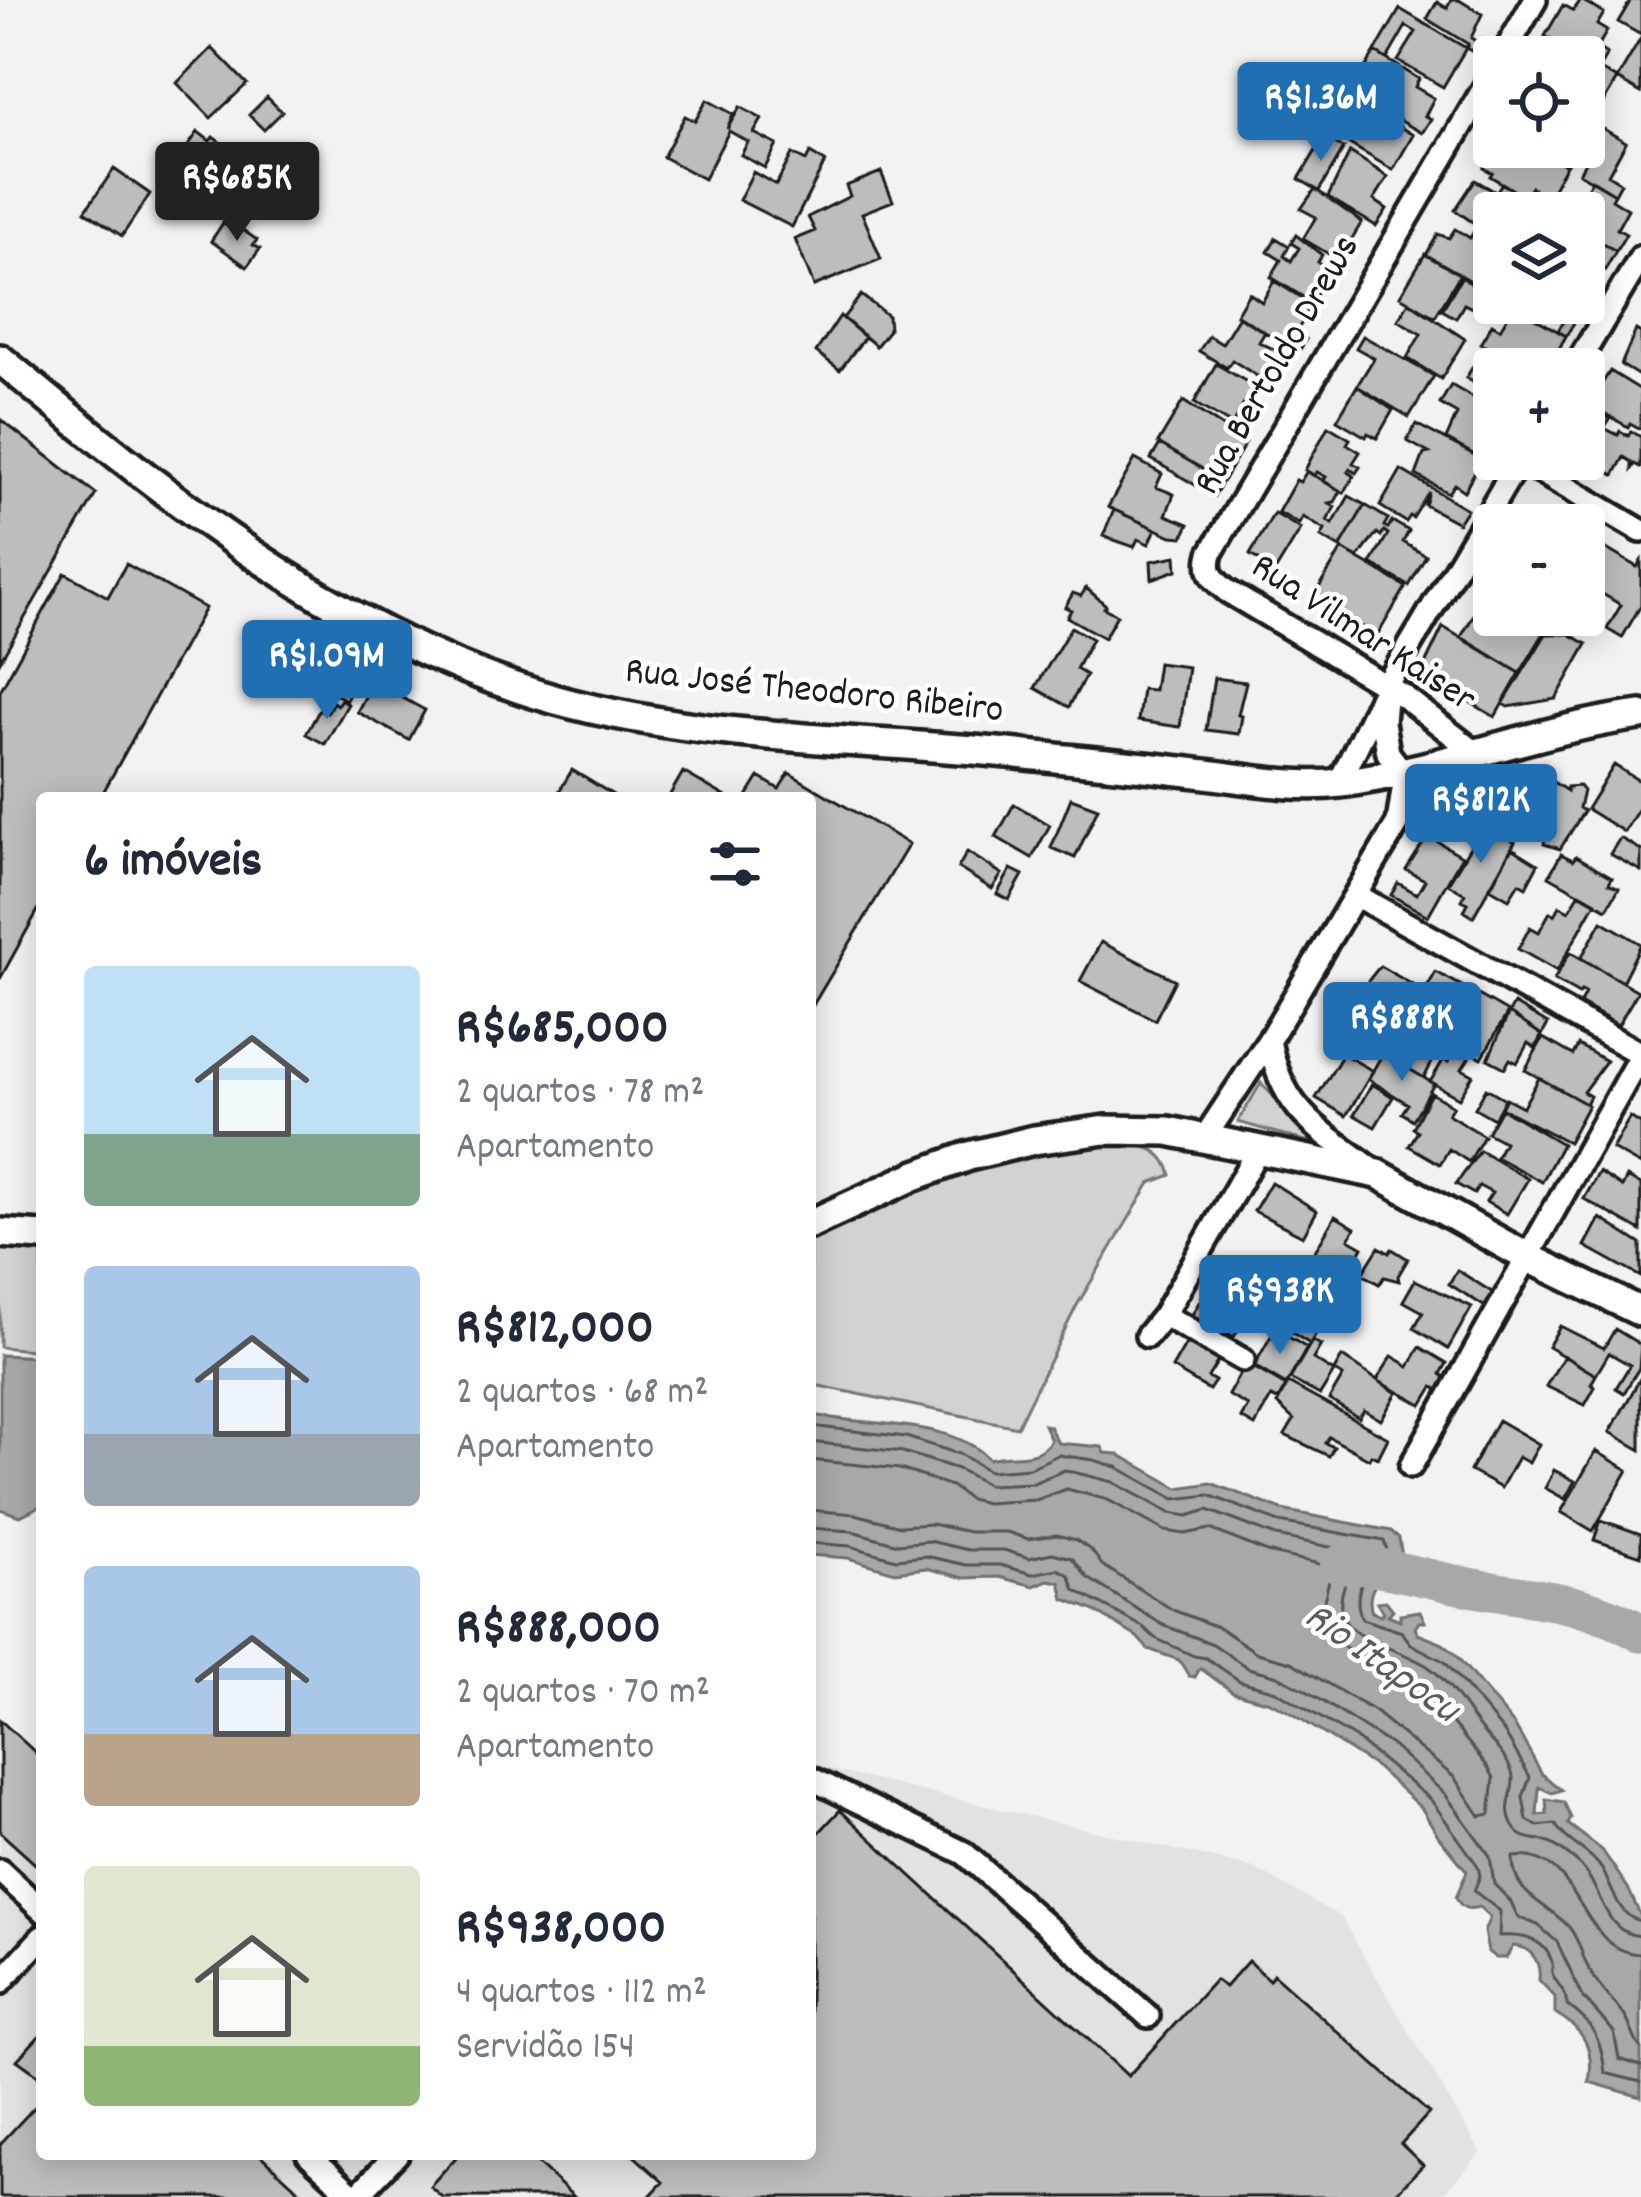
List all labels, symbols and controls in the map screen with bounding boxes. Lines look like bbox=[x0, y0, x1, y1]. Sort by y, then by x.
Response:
map controls bbox=[1473, 36, 1605, 636]
button: locate bbox=[1473, 36, 1605, 168]
pin: R$1.36M bbox=[1210, 62, 1432, 164]
text: R$1.36M bbox=[1264, 73, 1378, 128]
pin: R$685K bbox=[139, 142, 335, 244]
text: R$685K bbox=[182, 153, 292, 208]
button: layers bbox=[1473, 192, 1605, 324]
street label: Rua Bertoldo Drews bbox=[1182, 226, 1376, 506]
button: + bbox=[1473, 348, 1605, 480]
button: − bbox=[1473, 504, 1605, 636]
street label: Rua Vilmar Kaiser bbox=[1239, 542, 1486, 729]
pin: R$1.09M bbox=[216, 620, 438, 722]
text: R$1.09M bbox=[269, 631, 385, 686]
street label: Rua José Theodoro Ribeiro bbox=[622, 646, 1006, 740]
pin: R$812K bbox=[1383, 764, 1579, 866]
text: R$812K bbox=[1432, 775, 1530, 830]
text: 6 imóveis bbox=[84, 828, 262, 900]
icon: filters bbox=[702, 831, 768, 897]
pin: R$888K bbox=[1304, 982, 1500, 1084]
text: R$888K bbox=[1350, 993, 1454, 1048]
text: R$685,000 bbox=[456, 995, 669, 1067]
icon: home bbox=[180, 1014, 324, 1158]
text: 2 quartos · 78 m² bbox=[456, 1067, 704, 1122]
text: Apartamento bbox=[456, 1122, 654, 1177]
pin: R$938K bbox=[1182, 1255, 1378, 1357]
text: R$938K bbox=[1226, 1266, 1334, 1321]
text: R$812,000 bbox=[456, 1295, 654, 1367]
icon: home bbox=[180, 1314, 324, 1458]
text: 2 quartos · 68 m² bbox=[456, 1367, 709, 1422]
text: Apartamento bbox=[456, 1422, 654, 1477]
water label: Rio Itapocu bbox=[1290, 1589, 1472, 1742]
text: R$888,000 bbox=[456, 1595, 661, 1667]
icon: home bbox=[180, 1614, 324, 1758]
text: 2 quartos · 70 m² bbox=[456, 1667, 710, 1722]
text: Apartamento bbox=[456, 1722, 654, 1777]
text: R$938,000 bbox=[456, 1895, 666, 1967]
icon: home bbox=[180, 1914, 324, 2058]
text: 4 quartos · 112 m² bbox=[456, 1967, 707, 2022]
text: Servidão 154 bbox=[456, 2022, 635, 2077]

